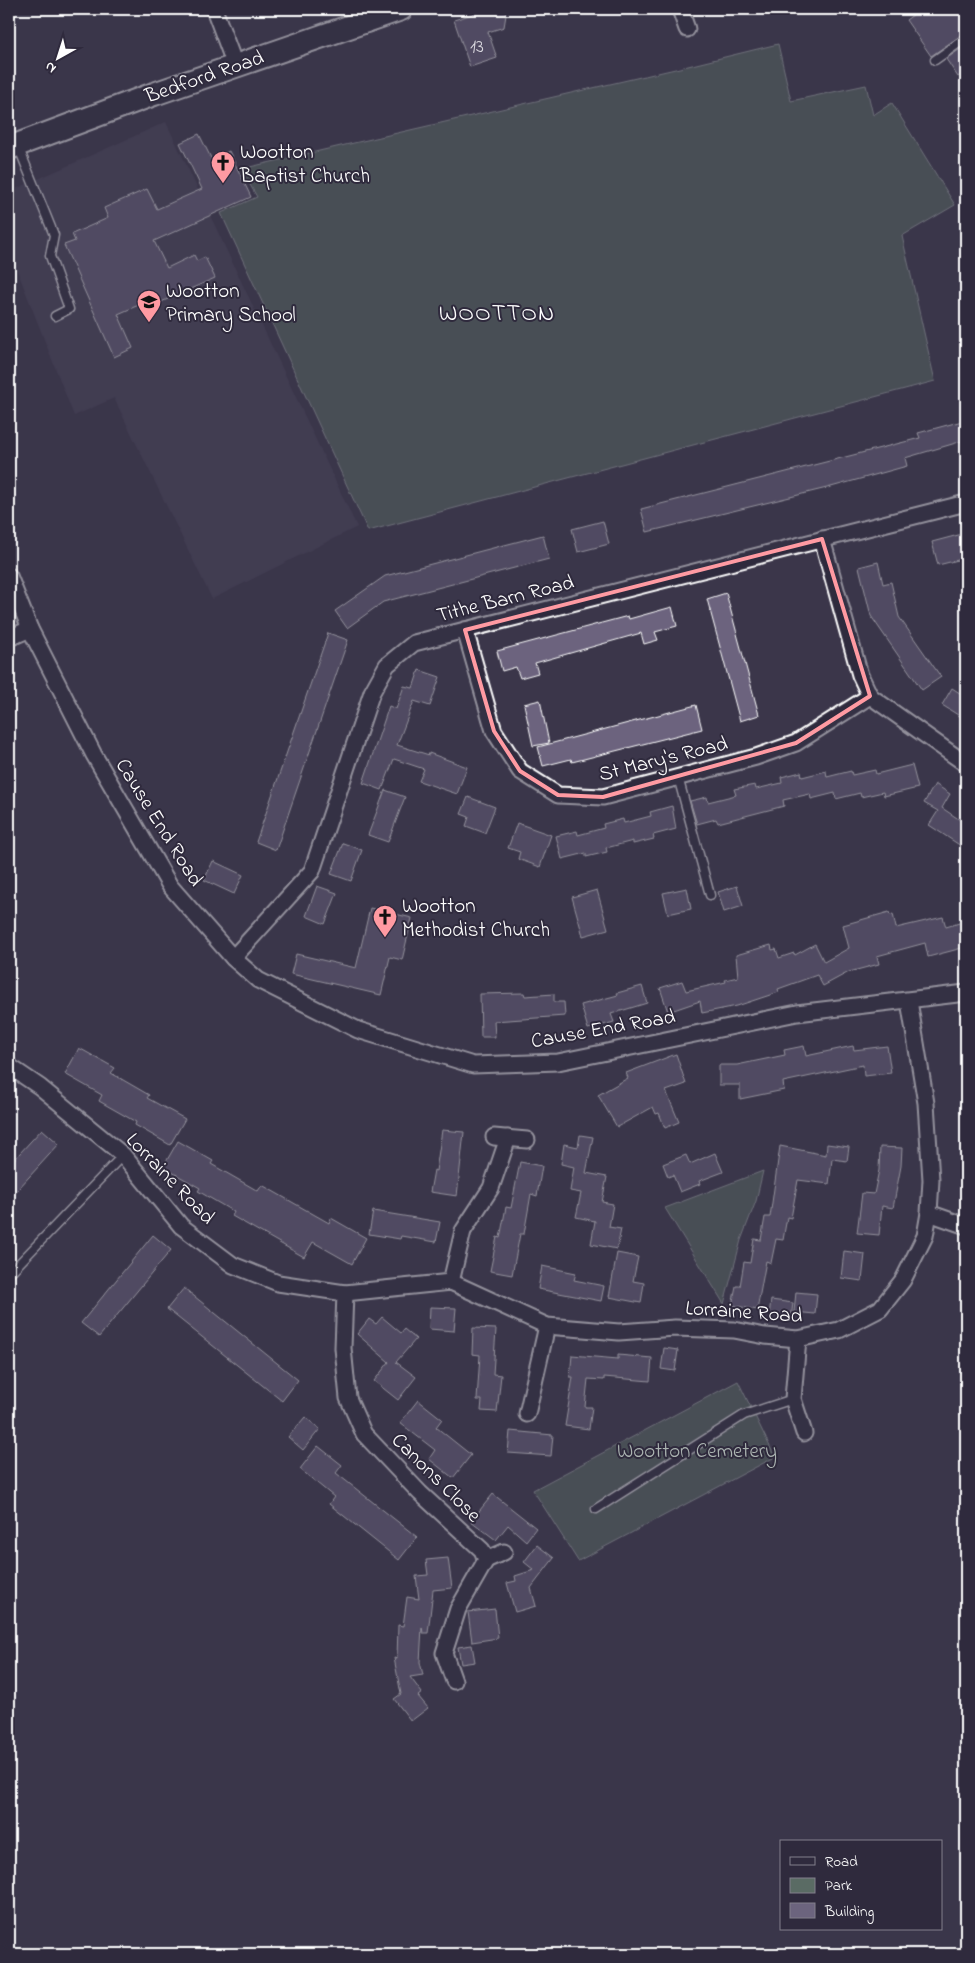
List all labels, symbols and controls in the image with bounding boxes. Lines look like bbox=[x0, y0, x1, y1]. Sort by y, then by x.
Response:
north arrow bbox=[32, 32, 82, 82]
house number: 13 bbox=[470, 34, 484, 61]
street label: Bedford Road bbox=[140, 43, 268, 113]
text: N bbox=[40, 56, 61, 78]
place label: Wootton Baptist Church bbox=[239, 138, 370, 192]
church icon: Wootton Baptist Church bbox=[210, 150, 236, 184]
place label: Wootton Primary School bbox=[166, 277, 296, 333]
school or university icon: Wootton Primary School bbox=[136, 289, 162, 323]
district label: WOOTTON bbox=[439, 297, 555, 332]
street label: Tithe Barn Road bbox=[434, 568, 578, 632]
street label: St Mary's Road bbox=[596, 729, 732, 792]
street label: Cause End Road bbox=[107, 753, 210, 893]
place label: Wootton Methodist Church bbox=[402, 892, 550, 946]
church icon: Wootton Methodist Church bbox=[372, 904, 398, 938]
street label: Cause End Road bbox=[529, 1002, 678, 1057]
street label: Lorraine Road bbox=[118, 1127, 221, 1232]
street label: Lorraine Road bbox=[684, 1294, 804, 1332]
street label: Canons Close bbox=[384, 1427, 488, 1531]
park label: Wootton Cemetery bbox=[617, 1437, 777, 1469]
legend bbox=[780, 1840, 942, 1930]
text: Road bbox=[825, 1851, 858, 1873]
text: Park bbox=[825, 1875, 853, 1897]
text: Building bbox=[824, 1901, 874, 1924]

